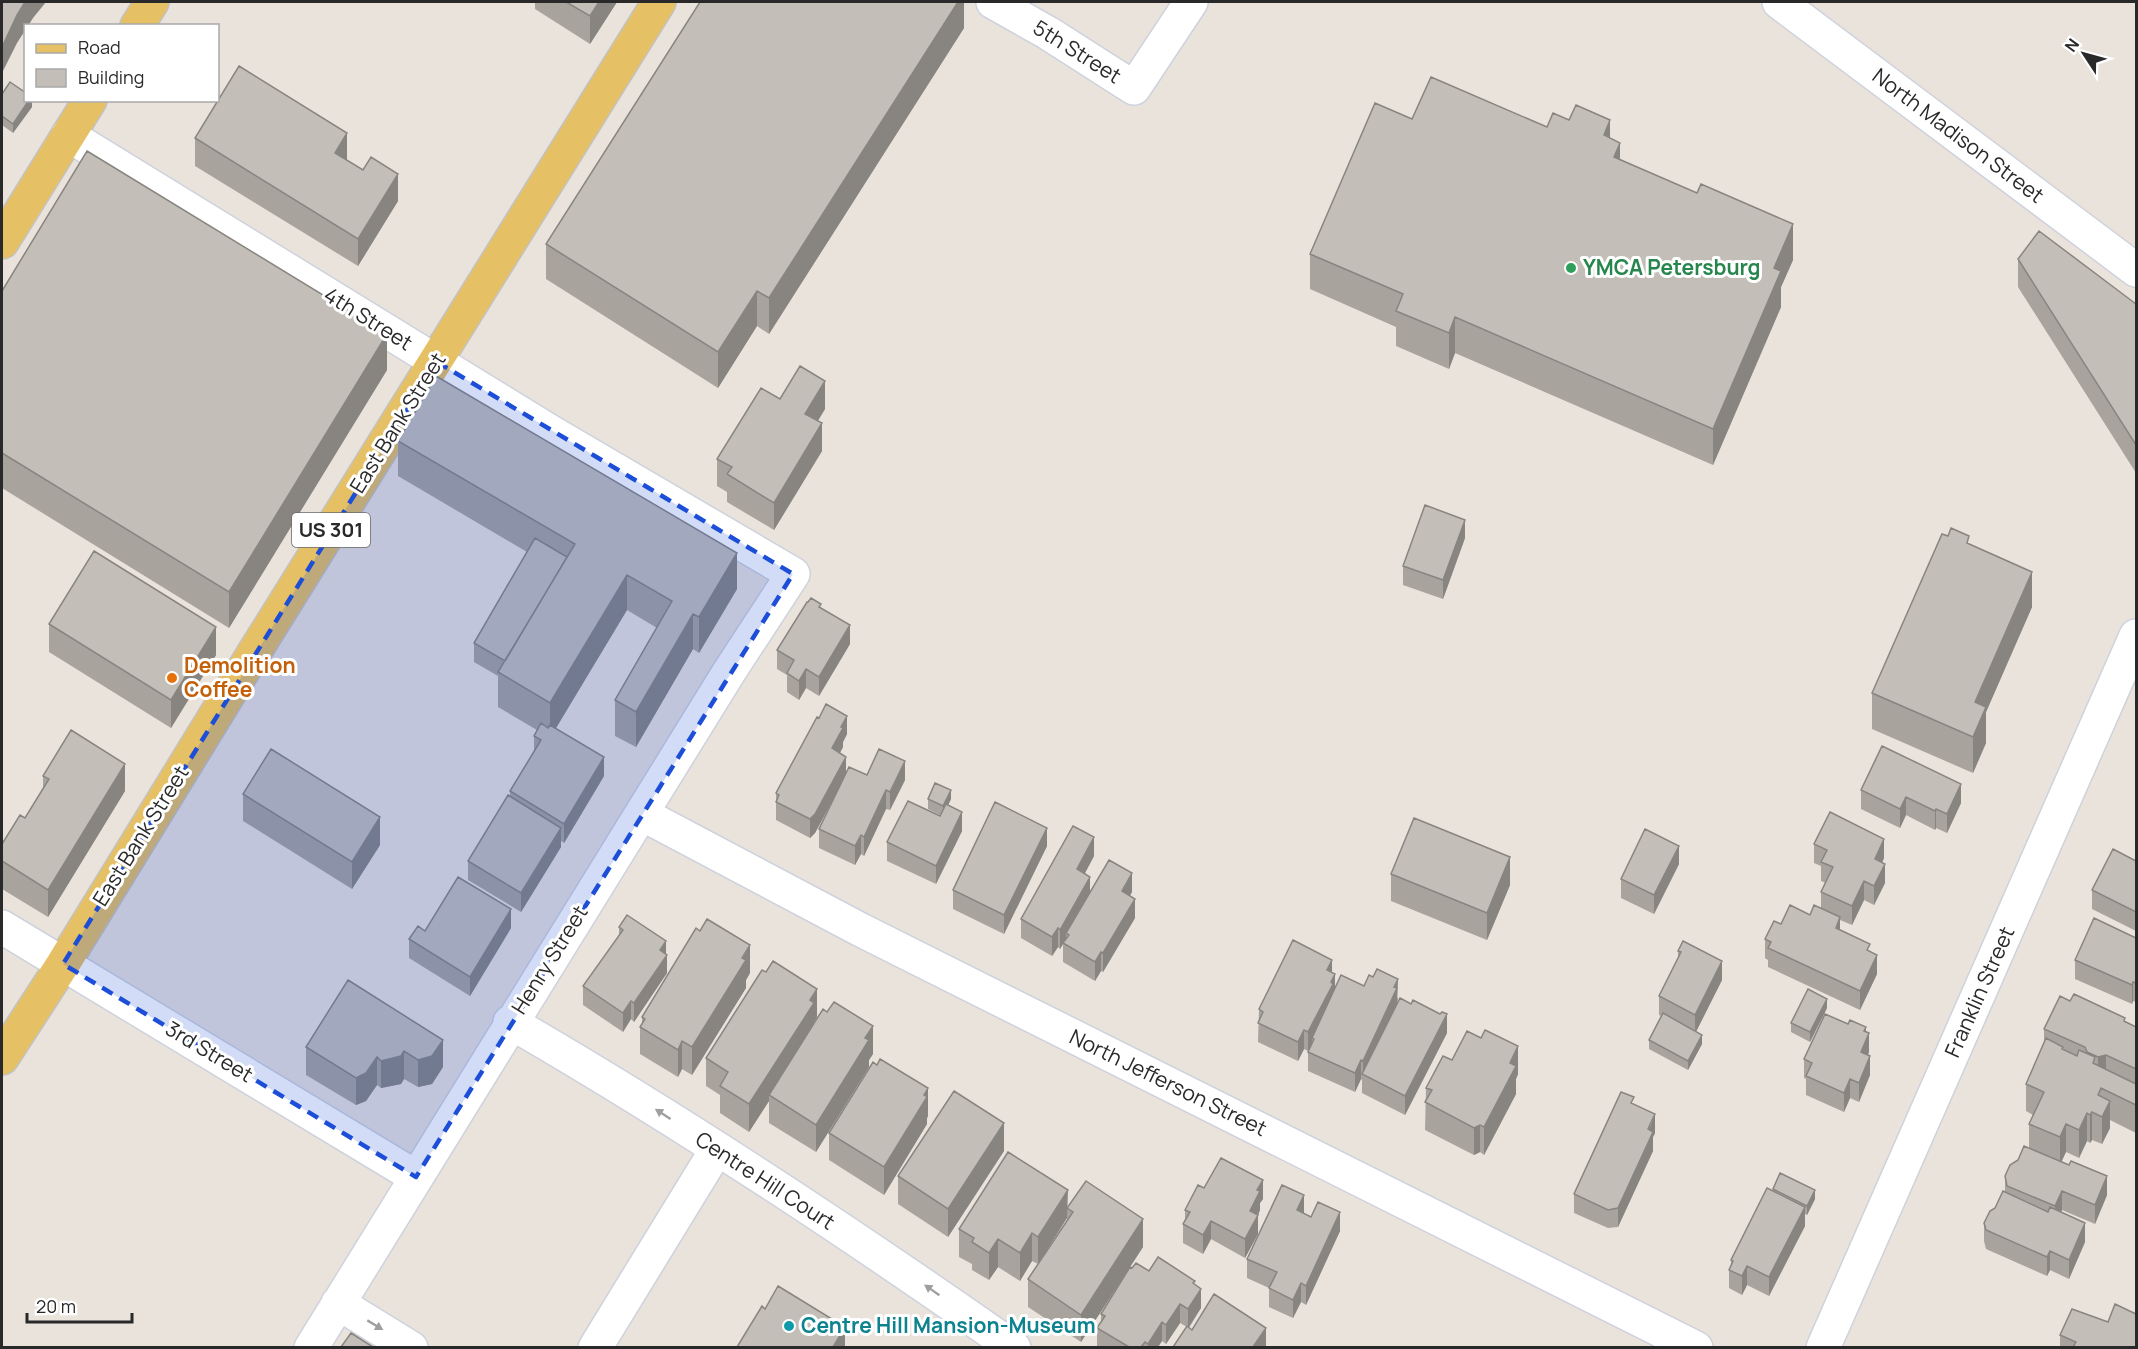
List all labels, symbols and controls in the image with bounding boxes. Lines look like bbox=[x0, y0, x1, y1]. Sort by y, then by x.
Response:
street label: 5th Street bbox=[1028, 13, 1127, 89]
legend bbox=[24, 24, 219, 102]
north arrow bbox=[2054, 24, 2114, 84]
text: N bbox=[2060, 34, 2084, 56]
text: Road bbox=[78, 35, 121, 59]
street label: North Madison Street bbox=[1867, 61, 2050, 209]
text: Building bbox=[78, 65, 144, 89]
place label: YMCA Petersburg bbox=[1583, 253, 1761, 281]
marker: YMCA Petersburg bbox=[1564, 261, 1578, 275]
street label: 4th Street bbox=[319, 280, 418, 356]
street label: East Bank Street bbox=[343, 347, 452, 498]
road number: US 301 bbox=[292, 513, 370, 547]
place label: Demolition Coffee bbox=[184, 651, 296, 703]
marker: Demolition Coffee bbox=[165, 671, 179, 685]
street label: East Bank Street bbox=[86, 760, 195, 911]
street label: Henry Street bbox=[505, 900, 594, 1019]
street label: Franklin Street bbox=[1938, 922, 2020, 1061]
street label: 3rd Street bbox=[161, 1014, 258, 1088]
street label: North Jefferson Street bbox=[1065, 1022, 1272, 1142]
one-way arrow bbox=[655, 1109, 671, 1120]
street label: Centre Hill Court bbox=[690, 1125, 841, 1236]
one-way arrow bbox=[924, 1284, 940, 1296]
scale bar bbox=[27, 1286, 132, 1324]
text: 20 m bbox=[36, 1294, 76, 1318]
place label: Centre Hill Mansion-Museum bbox=[801, 1311, 1096, 1339]
marker: Centre Hill Mansion-Museum bbox=[782, 1319, 796, 1333]
one-way arrow bbox=[367, 1320, 383, 1331]

